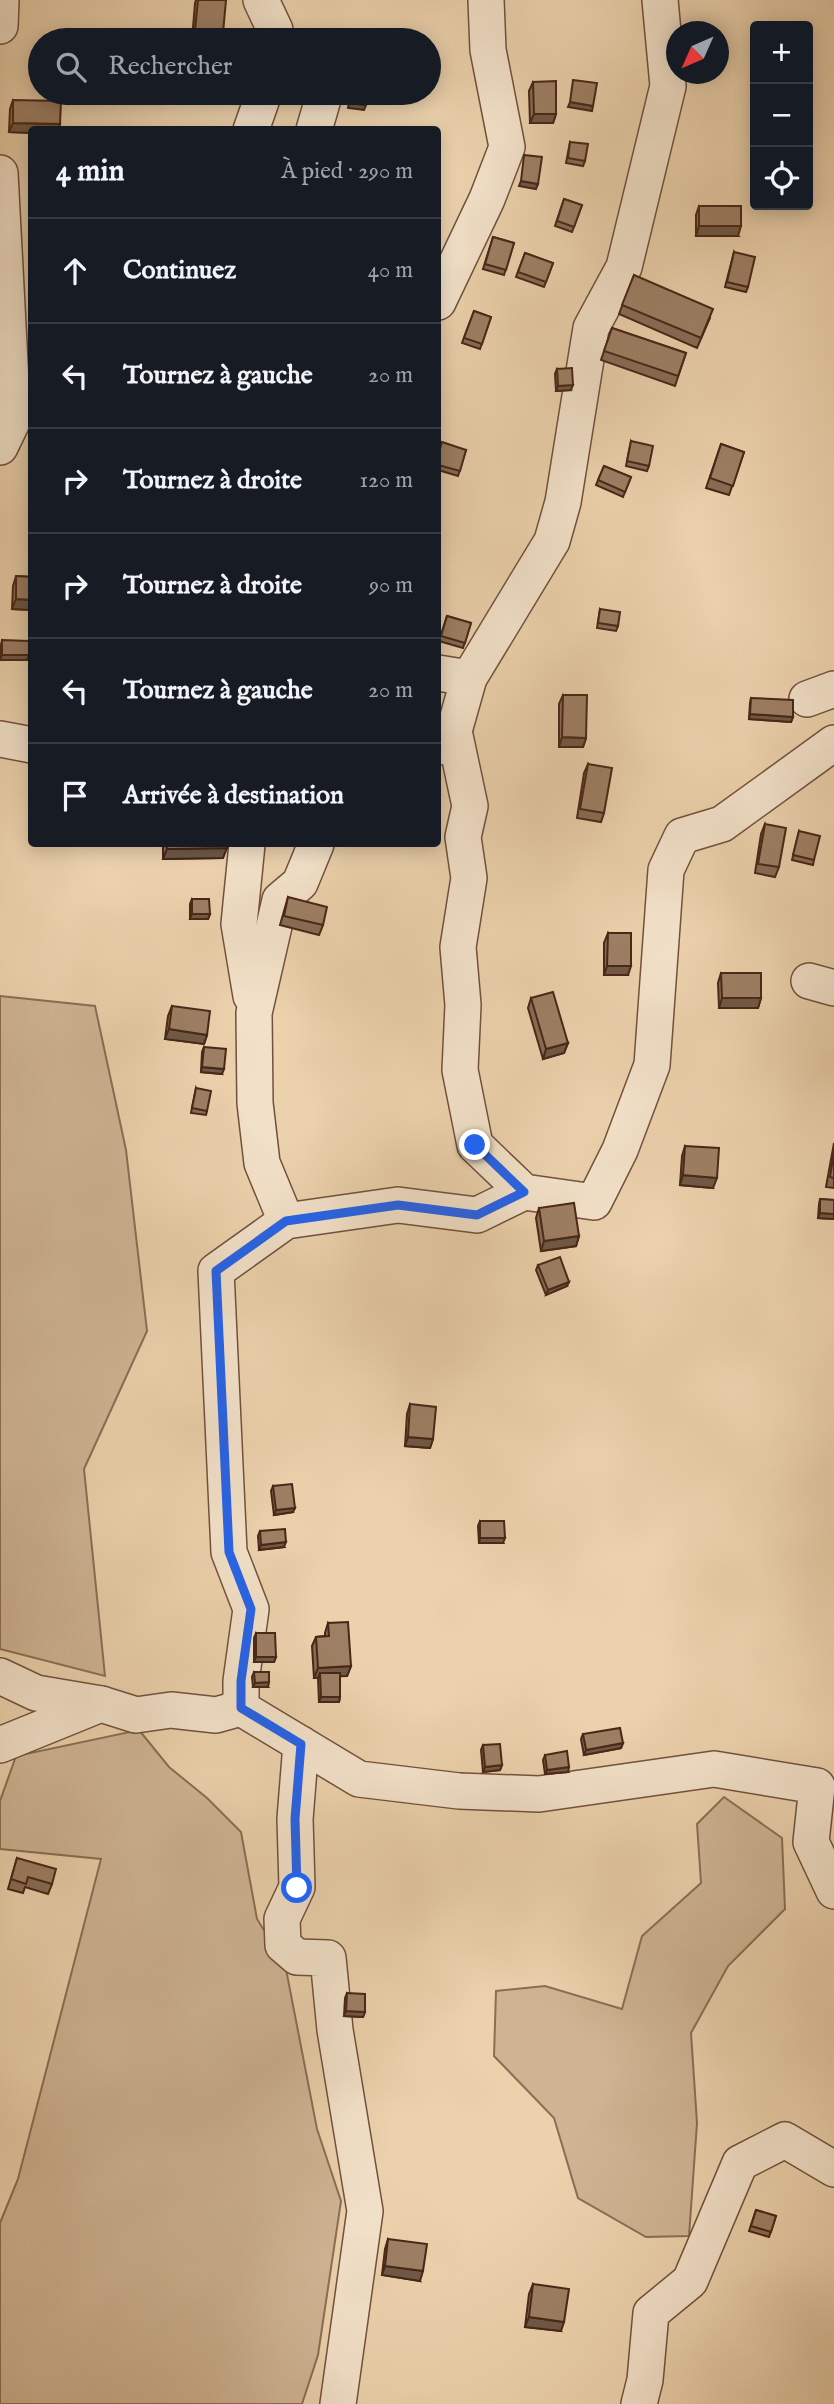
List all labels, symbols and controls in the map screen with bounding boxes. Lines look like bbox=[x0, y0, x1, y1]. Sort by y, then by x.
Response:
north arrow bbox=[666, 21, 729, 84]
map controls bbox=[750, 21, 813, 210]
button: + bbox=[750, 21, 813, 84]
search box bbox=[28, 28, 441, 105]
icon: search bbox=[52, 48, 90, 86]
text: Rechercher bbox=[108, 50, 232, 83]
button: − bbox=[750, 84, 813, 147]
button: locate bbox=[750, 147, 813, 210]
text: 4 min bbox=[56, 153, 124, 191]
text: À pied · 290 m bbox=[281, 157, 413, 186]
icon: ahead bbox=[56, 252, 94, 290]
text: Continuez bbox=[123, 254, 236, 287]
text: 40 m bbox=[368, 256, 413, 285]
icon: left bbox=[56, 357, 94, 395]
text: Tournez à gauche bbox=[123, 359, 313, 392]
text: 20 m bbox=[368, 361, 413, 390]
icon: right bbox=[56, 462, 94, 500]
text: Tournez à droite bbox=[123, 464, 302, 497]
text: 120 m bbox=[360, 466, 413, 495]
icon: right bbox=[56, 567, 94, 605]
text: Tournez à droite bbox=[123, 569, 302, 602]
text: 90 m bbox=[369, 571, 413, 600]
icon: left bbox=[56, 672, 94, 710]
text: Tournez à gauche bbox=[123, 674, 313, 707]
text: 20 m bbox=[368, 676, 413, 705]
icon: arrive bbox=[56, 777, 94, 815]
text: Arrivée à destination bbox=[123, 779, 344, 812]
route end bbox=[459, 1129, 490, 1160]
route start bbox=[281, 1872, 312, 1903]

